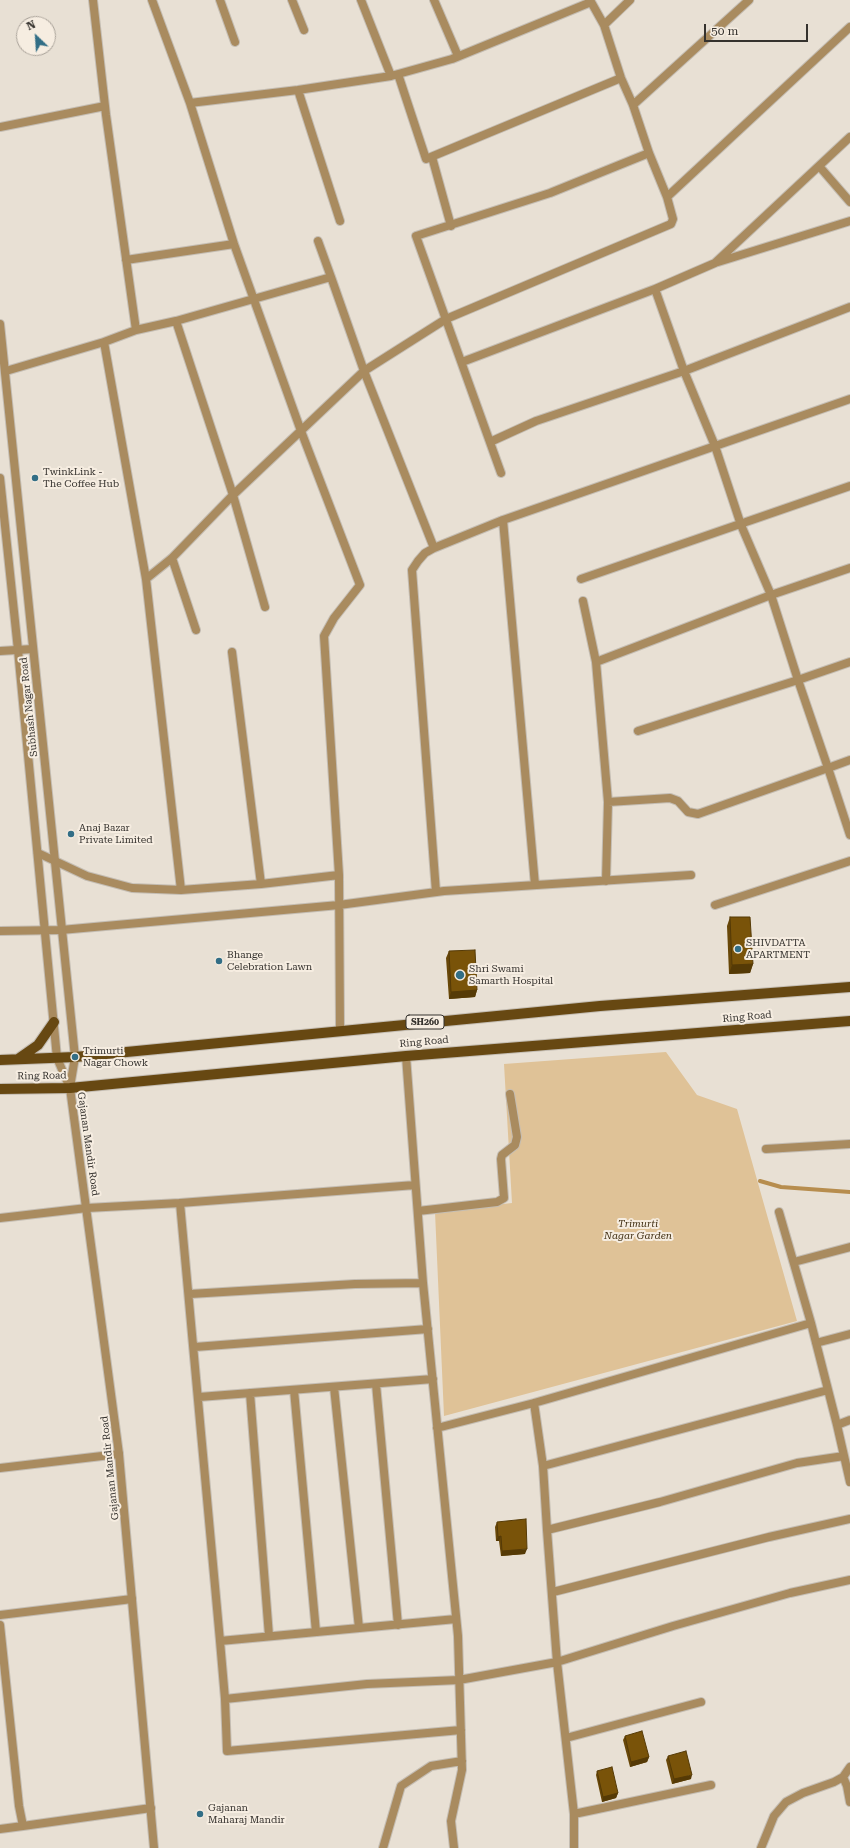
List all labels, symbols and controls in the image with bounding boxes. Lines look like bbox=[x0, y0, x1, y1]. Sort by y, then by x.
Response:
north arrow bbox=[16, 16, 56, 56]
scale bar bbox=[706, 16, 810, 42]
text: N bbox=[25, 18, 38, 33]
text: 50 m bbox=[711, 24, 738, 38]
place label: TwinkLink - The Coffee Hub bbox=[43, 466, 119, 490]
marker: TwinkLink - The Coffee Hub bbox=[30, 473, 40, 483]
street label: Subhash Nagar Road bbox=[18, 657, 40, 757]
place label: Anaj Bazar Private Limited bbox=[79, 822, 153, 846]
marker: Anaj Bazar Private Limited bbox=[66, 829, 76, 839]
place label: SHIVDATTA APARTMENT bbox=[746, 937, 810, 960]
marker: SHIVDATTA APARTMENT bbox=[733, 944, 743, 954]
place label: Bhange Celebration Lawn bbox=[227, 949, 312, 972]
marker: Bhange Celebration Lawn bbox=[214, 956, 224, 966]
place label: Shri Swami Samarth Hospital bbox=[469, 963, 553, 986]
marker: Shri Swami Samarth Hospital bbox=[454, 969, 466, 981]
street label: Ring Road bbox=[722, 1009, 772, 1025]
road number: SH260 bbox=[406, 1015, 444, 1029]
street label: Ring Road bbox=[399, 1034, 449, 1050]
place label: Trimurti Nagar Chowk bbox=[83, 1045, 148, 1068]
marker: Trimurti Nagar Chowk bbox=[70, 1052, 80, 1062]
street label: Ring Road bbox=[17, 1070, 67, 1082]
street label: Gajanan Mandir Road bbox=[75, 1091, 101, 1197]
park label: Trimurti Nagar Garden bbox=[604, 1218, 672, 1242]
street label: Gajanan Mandir Road bbox=[99, 1415, 121, 1521]
place label: Gajanan Maharaj Mandir bbox=[208, 1802, 285, 1826]
marker: Gajanan Maharaj Mandir bbox=[195, 1809, 205, 1819]

